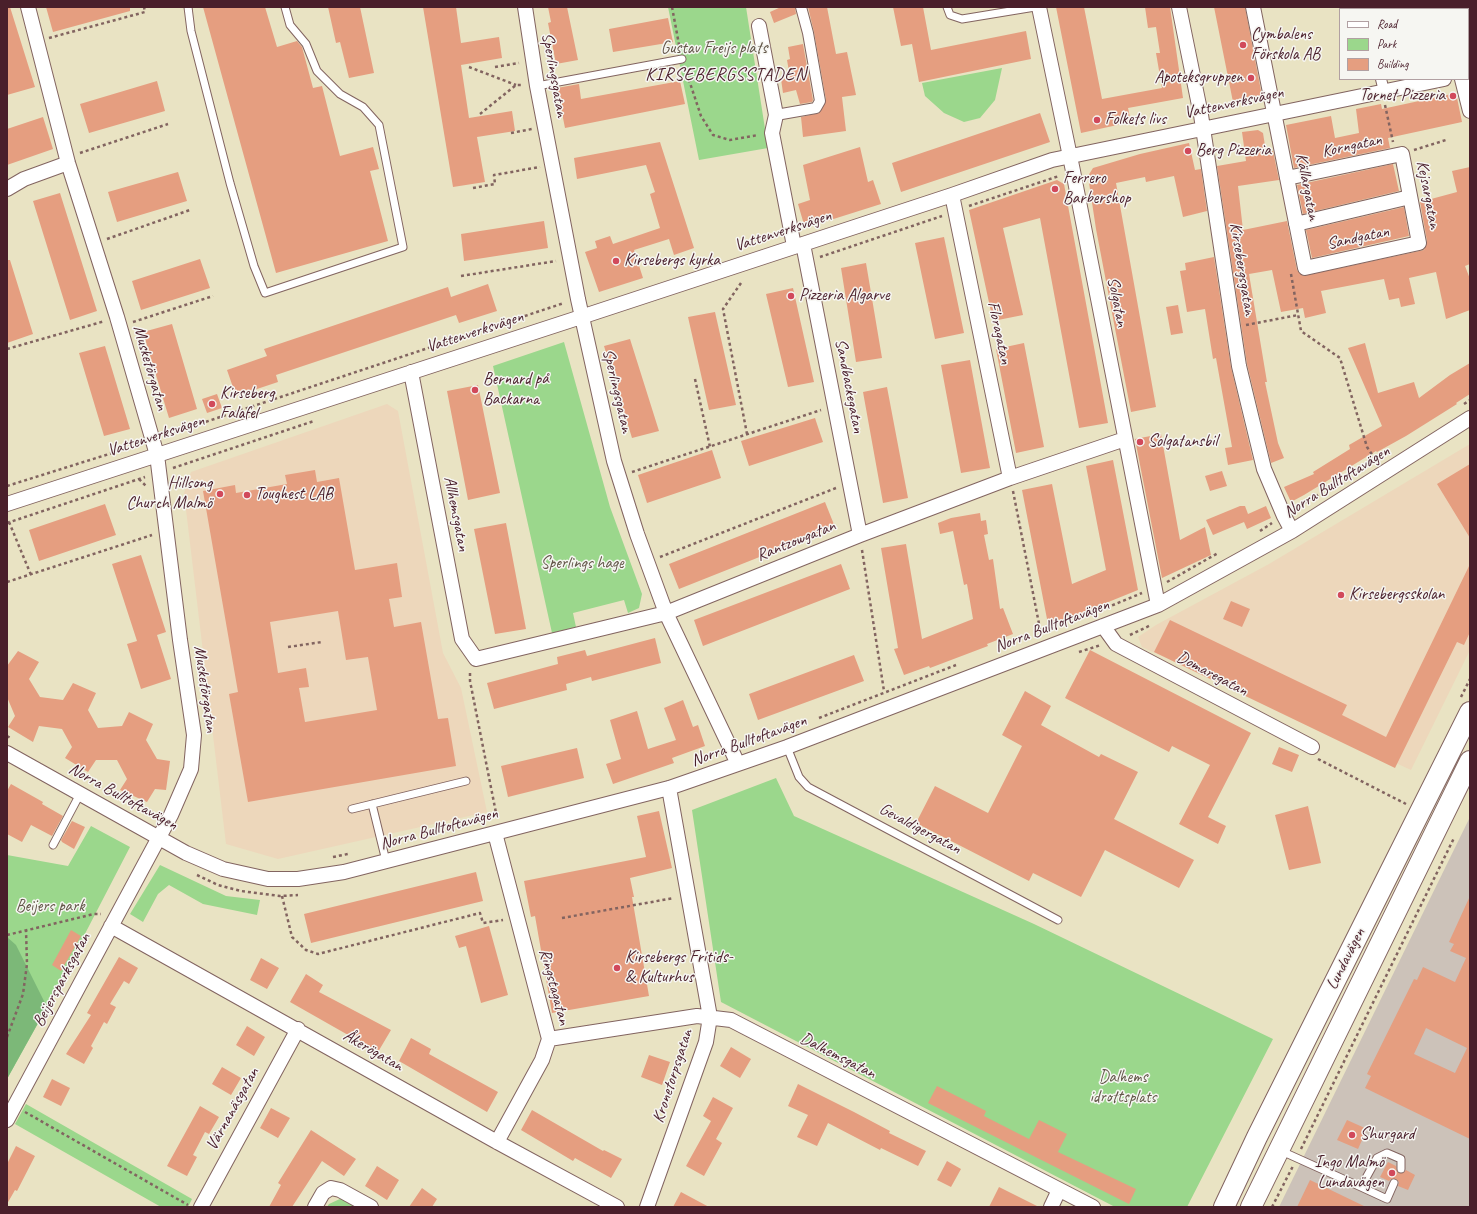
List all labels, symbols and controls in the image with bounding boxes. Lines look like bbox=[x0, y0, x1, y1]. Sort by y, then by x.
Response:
legend bbox=[1339, 8, 1469, 80]
text: Road bbox=[1377, 16, 1397, 32]
place label: Cymbalens Förskola AB bbox=[1251, 25, 1320, 65]
street label: Sperlingsgatan bbox=[537, 31, 571, 119]
text: Park bbox=[1377, 36, 1396, 52]
park label: Gustav Freijs plats bbox=[661, 39, 767, 59]
marker: Cymbalens Förskola AB bbox=[1238, 40, 1248, 50]
text: Building bbox=[1377, 56, 1409, 72]
district label: KIRSEBERGSSTADEN bbox=[646, 64, 806, 86]
place label: Apoteksgruppen bbox=[1154, 68, 1243, 88]
marker: Apoteksgruppen bbox=[1246, 73, 1256, 83]
street label: Vattenverksvägen bbox=[1183, 83, 1285, 123]
place label: Tornet Pizzeria bbox=[1360, 86, 1445, 106]
marker: Tornet Pizzeria bbox=[1448, 91, 1458, 101]
place label: Folkets livs bbox=[1105, 110, 1166, 130]
marker: Folkets livs bbox=[1092, 115, 1102, 125]
street label: Korngatan bbox=[1320, 130, 1384, 162]
place label: Berg Pizzeria bbox=[1196, 141, 1271, 161]
marker: Berg Pizzeria bbox=[1183, 146, 1193, 156]
street label: Källargatan bbox=[1290, 152, 1324, 222]
street label: Kejsargatan bbox=[1411, 159, 1445, 231]
place label: Ferrero Barbershop bbox=[1063, 169, 1130, 209]
marker: Ferrero Barbershop bbox=[1050, 184, 1060, 194]
street label: Vattenverksvägen bbox=[732, 206, 834, 256]
street label: Kirsebergsgatan bbox=[1225, 221, 1259, 317]
street label: Sandgatan bbox=[1325, 221, 1391, 255]
place label: Kirsebergs kyrka bbox=[624, 251, 720, 271]
marker: Kirsebergs kyrka bbox=[611, 256, 621, 266]
street label: Solgatan bbox=[1102, 275, 1132, 329]
place label: Pizzeria Algarve bbox=[799, 286, 889, 306]
marker: Pizzeria Algarve bbox=[786, 291, 796, 301]
street label: Floragatan bbox=[982, 300, 1016, 366]
street label: Vattenverksvägen bbox=[424, 307, 526, 357]
street label: Musketörgatan bbox=[128, 323, 172, 413]
street label: Sandbackegatan bbox=[830, 337, 868, 435]
street label: Sperlingsgatan bbox=[597, 347, 637, 435]
place label: Bernard på Backarna bbox=[483, 370, 549, 410]
place label: Kirseberg Falafel bbox=[220, 384, 274, 424]
marker: Bernard på Backarna bbox=[470, 385, 480, 395]
marker: Kirseberg Falafel bbox=[207, 399, 217, 409]
street label: Vattenverksvägen bbox=[105, 411, 207, 461]
place label: Solgatansbil bbox=[1148, 432, 1217, 452]
marker: Solgatansbil bbox=[1135, 437, 1145, 447]
street label: Norra Bulltoftavägen bbox=[1280, 441, 1394, 523]
place label: Hillsong Church Malmö bbox=[126, 474, 212, 514]
street label: Allhemsgatan bbox=[439, 475, 473, 553]
place label: Toughest LAB bbox=[255, 485, 333, 505]
marker: Hillsong Church Malmö bbox=[215, 489, 225, 499]
marker: Toughest LAB bbox=[242, 490, 252, 500]
street label: Rantzowgatan bbox=[753, 516, 839, 566]
park label: Sperlings hage bbox=[541, 554, 623, 574]
place label: Kirsebergsskolan bbox=[1349, 585, 1444, 605]
marker: Kirsebergsskolan bbox=[1336, 590, 1346, 600]
street label: Norra Bulltoftavägen bbox=[992, 595, 1112, 657]
street label: Musketörgatan bbox=[189, 644, 221, 734]
street label: Domaregatan bbox=[1173, 647, 1251, 701]
street label: Norra Bulltoftavägen bbox=[689, 711, 809, 771]
street label: Norra Bulltoftavägen bbox=[65, 759, 181, 835]
street label: Gevaldigergatan bbox=[876, 799, 964, 859]
street label: Norra Bulltoftavägen bbox=[378, 803, 500, 855]
park label: Beijers park bbox=[16, 897, 84, 917]
street label: Lundavägen bbox=[1322, 925, 1370, 993]
street label: Beijersparksgatan bbox=[29, 930, 95, 1030]
street label: Ringstagatan bbox=[534, 947, 574, 1027]
place label: Kirsebergs Fritids- & Kulturhus bbox=[625, 948, 733, 988]
marker: Kirsebergs Fritids- & Kulturhus bbox=[612, 963, 622, 973]
street label: Åkerögatan bbox=[339, 1026, 407, 1076]
street label: Kronetorpsgatan bbox=[648, 1027, 698, 1125]
street label: Dalhemsgatan bbox=[797, 1028, 879, 1084]
street label: Värnanäsgatan bbox=[202, 1064, 264, 1154]
park label: Dalhems idrottsplats bbox=[1090, 1068, 1156, 1108]
place label: Shurgard bbox=[1360, 1125, 1415, 1145]
marker: Shurgard bbox=[1347, 1130, 1357, 1140]
place label: Ingo Malmö Lundavägen bbox=[1315, 1153, 1384, 1193]
marker: Ingo Malmö Lundavägen bbox=[1387, 1168, 1397, 1178]

